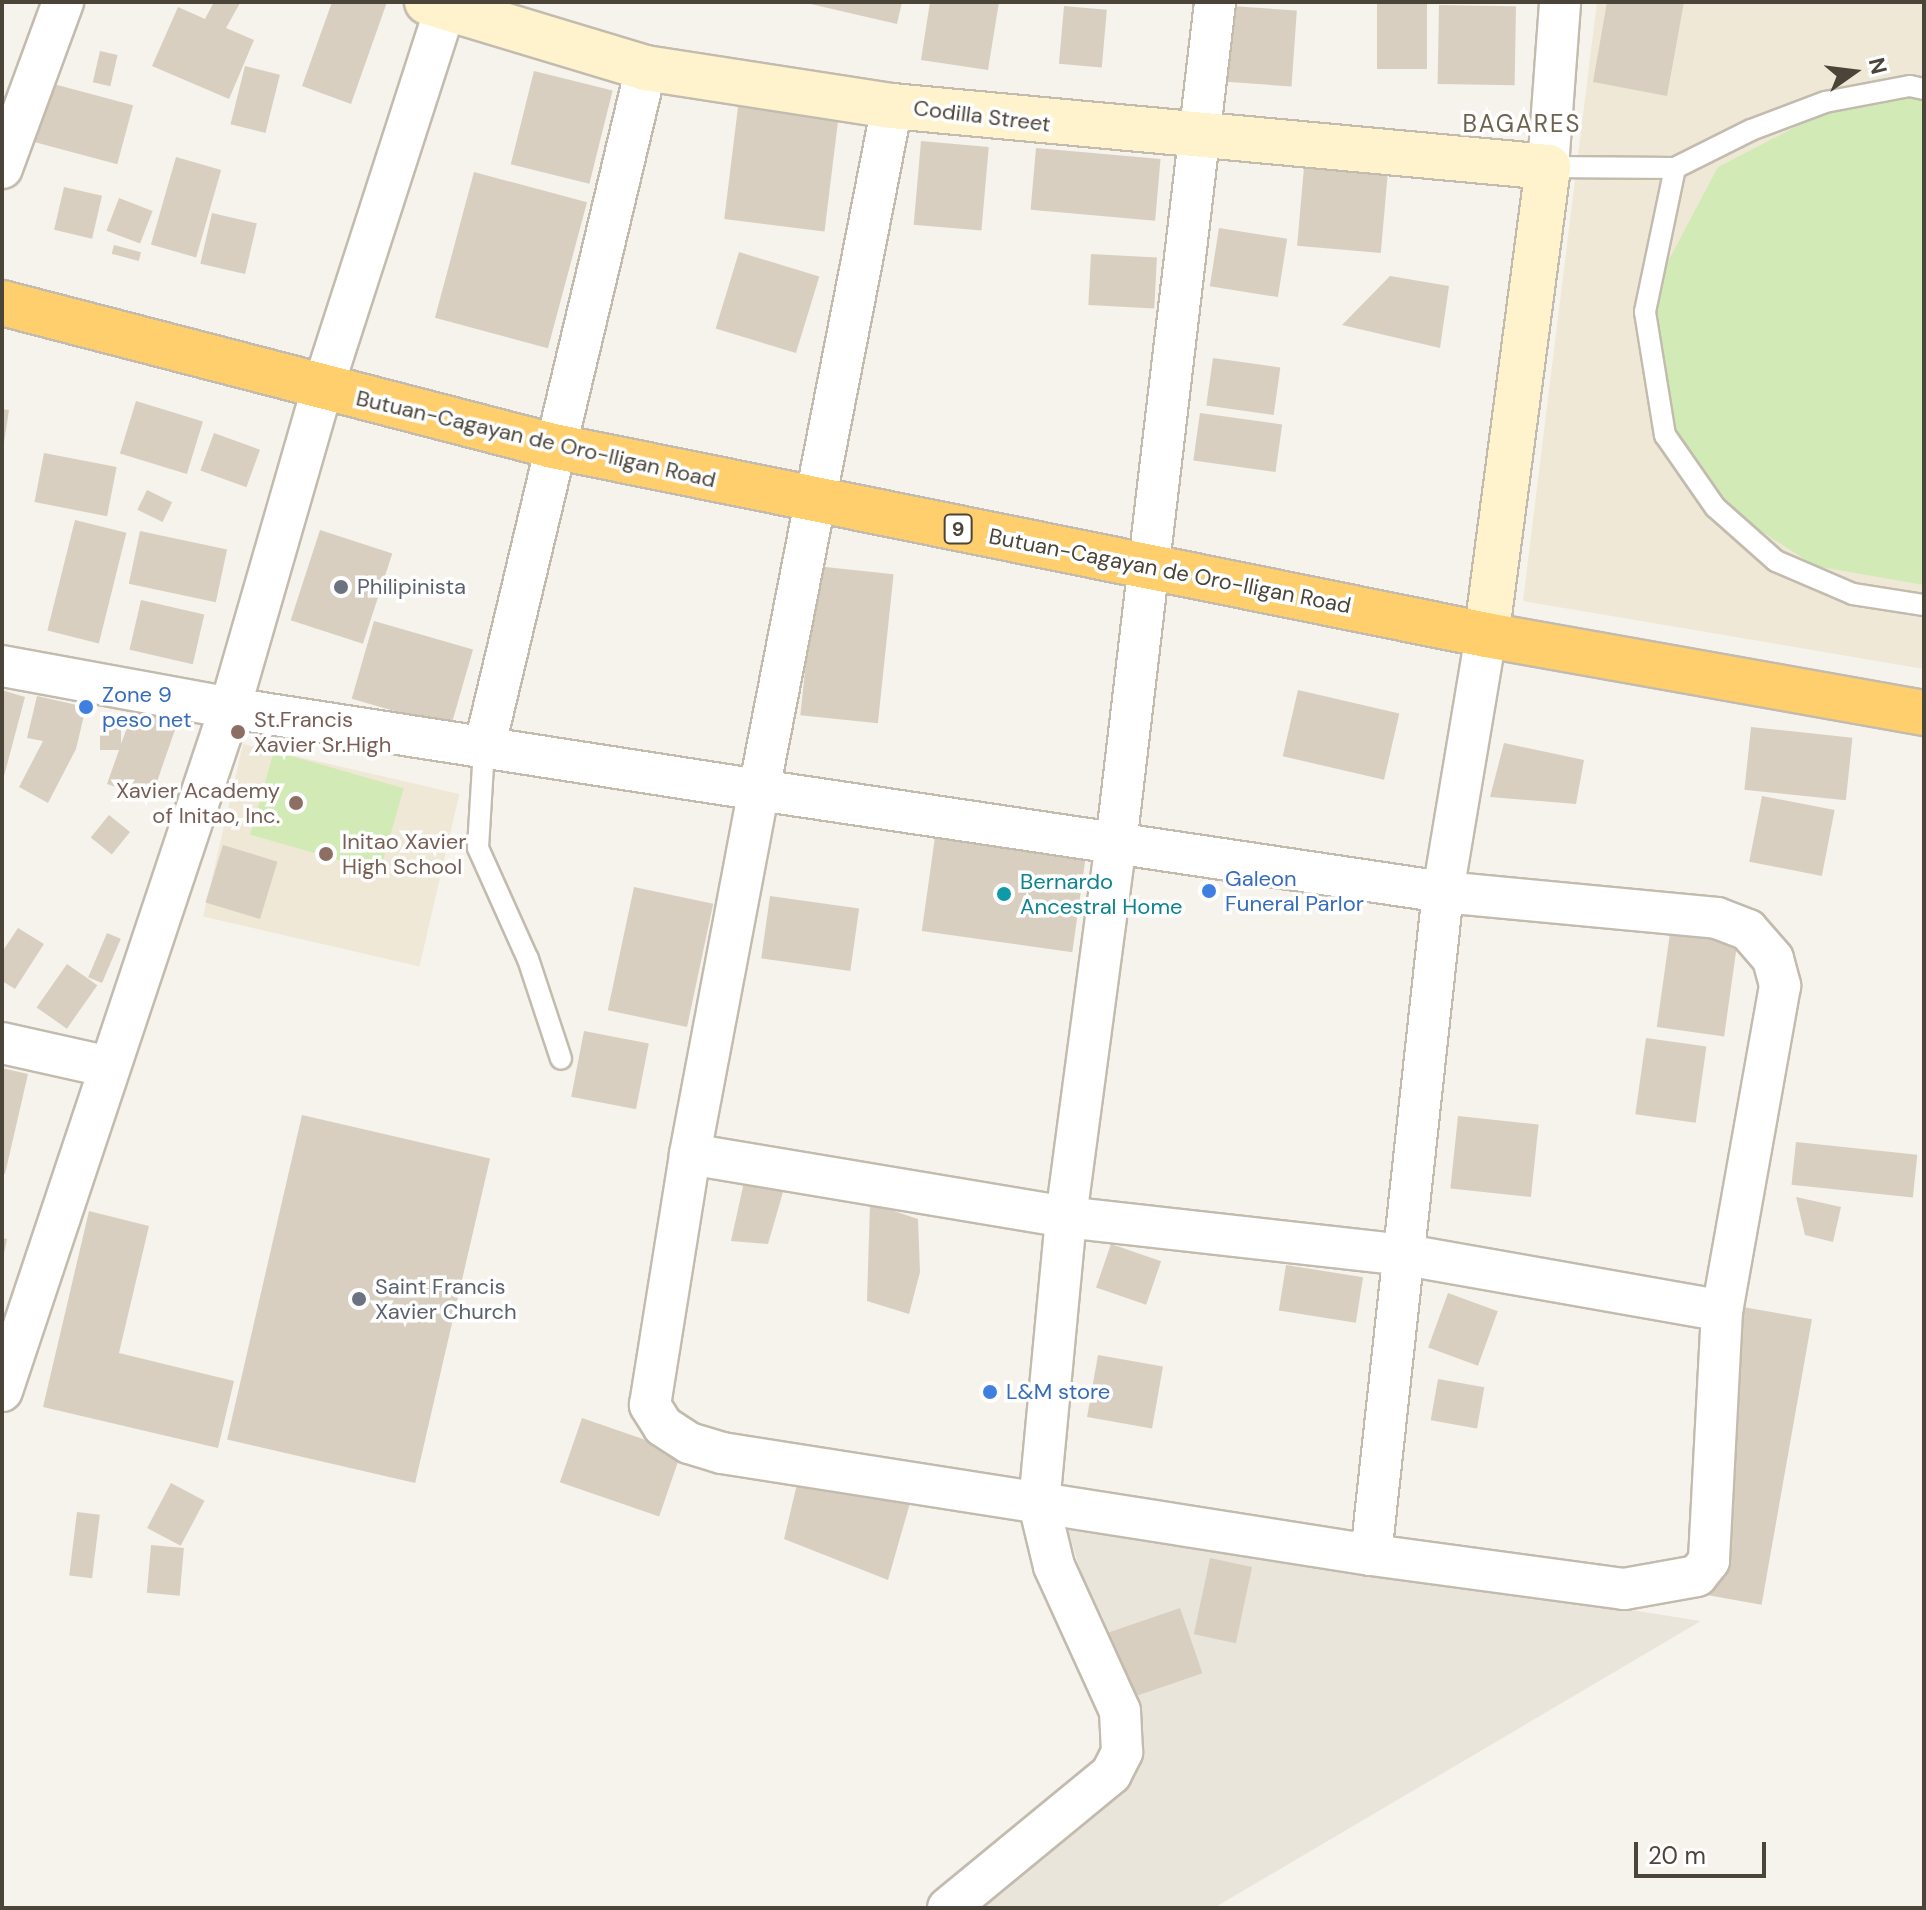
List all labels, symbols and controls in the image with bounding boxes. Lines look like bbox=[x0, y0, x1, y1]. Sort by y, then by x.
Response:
north arrow bbox=[1814, 32, 1894, 112]
text: N bbox=[1862, 55, 1894, 77]
street label: Codilla Street bbox=[912, 94, 1052, 138]
district label: BAGARES bbox=[1462, 110, 1582, 138]
street label: Butuan-Cagayan de Oro-Iligan Road bbox=[354, 385, 718, 493]
road number: 9 bbox=[942, 513, 974, 545]
street label: Butuan-Cagayan de Oro-Iligan Road bbox=[987, 523, 1353, 619]
place label: Philipinista bbox=[357, 574, 466, 600]
marker: Philipinista bbox=[332, 578, 350, 596]
place label: Zone 9 peso net bbox=[102, 681, 192, 732]
marker: Zone 9 peso net bbox=[77, 698, 95, 716]
place label: St.Francis Xavier Sr.High bbox=[254, 706, 391, 758]
marker: St.Francis Xavier Sr.High bbox=[229, 723, 247, 741]
place label: Xavier Academy of Initao, Inc. bbox=[116, 777, 280, 828]
marker: Xavier Academy of Initao, Inc. bbox=[287, 794, 305, 812]
place label: Initao Xavier High School bbox=[342, 828, 466, 880]
marker: Initao Xavier High School bbox=[317, 845, 335, 863]
place label: Galeon Funeral Parlor bbox=[1225, 865, 1364, 916]
place label: Bernardo Ancestral Home bbox=[1020, 868, 1182, 920]
marker: Galeon Funeral Parlor bbox=[1200, 882, 1218, 900]
marker: Bernardo Ancestral Home bbox=[995, 885, 1013, 903]
place label: Saint Francis Xavier Church bbox=[375, 1273, 517, 1324]
marker: Saint Francis Xavier Church bbox=[350, 1290, 368, 1308]
place label: L&M store bbox=[1006, 1379, 1110, 1405]
marker: L&M store bbox=[981, 1383, 999, 1401]
scale bar bbox=[1638, 1826, 1770, 1876]
text: 20 m bbox=[1648, 1840, 1706, 1871]

